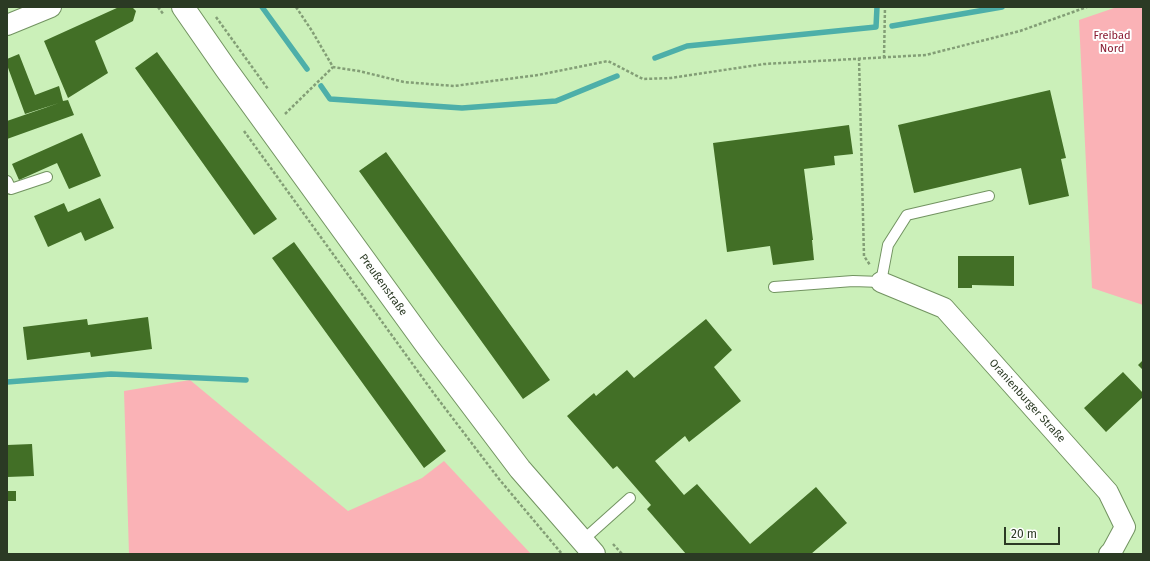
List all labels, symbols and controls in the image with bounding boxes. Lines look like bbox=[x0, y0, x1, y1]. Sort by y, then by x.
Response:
park label: Freibad Nord bbox=[1093, 29, 1131, 55]
street label: Preußenstraße bbox=[356, 252, 410, 318]
street label: Oranienburger Straße bbox=[986, 357, 1068, 445]
scale bar bbox=[1006, 519, 1062, 545]
text: 20 m bbox=[1011, 527, 1037, 541]

